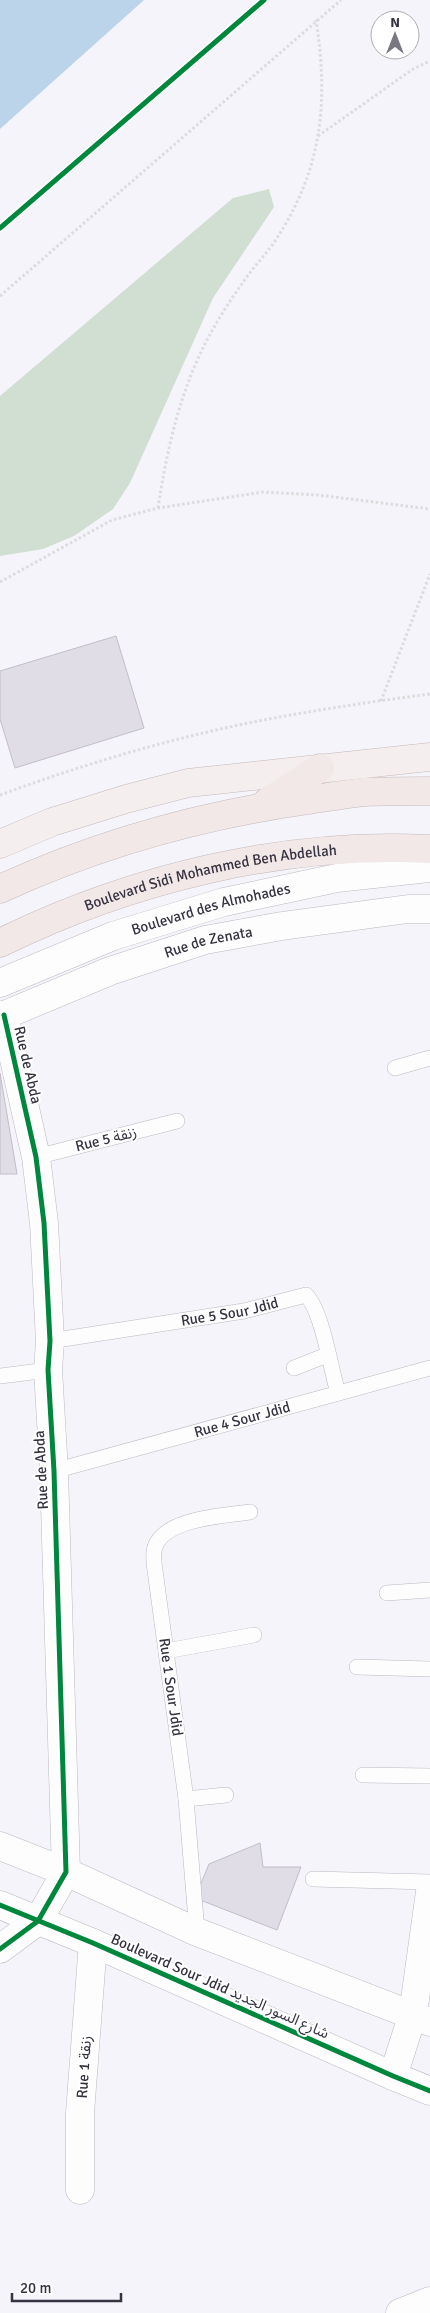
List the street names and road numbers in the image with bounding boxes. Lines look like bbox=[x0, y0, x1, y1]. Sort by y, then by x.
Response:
street label: Boulevard Sidi Mohammed Ben Abdellah bbox=[82, 841, 337, 915]
street label: Boulevard des Almohades bbox=[129, 879, 292, 939]
street label: Rue de Zenata bbox=[162, 923, 254, 962]
street label: Rue de Abda bbox=[10, 1024, 46, 1106]
street label: Rue 5 زنقة bbox=[73, 1123, 139, 1155]
street label: Rue 5 Sour Jdid bbox=[180, 1293, 280, 1330]
street label: Rue 4 Sour Jdid bbox=[192, 1398, 292, 1441]
street label: Rue de Abda bbox=[30, 1430, 52, 1510]
street label: Rue 1 Sour Jdid bbox=[155, 1637, 187, 1737]
street label: Boulevard Sour Jdid شارع السور الجديد bbox=[107, 1930, 332, 2045]
street label: Rue 1 زنقة bbox=[73, 2035, 95, 2099]

